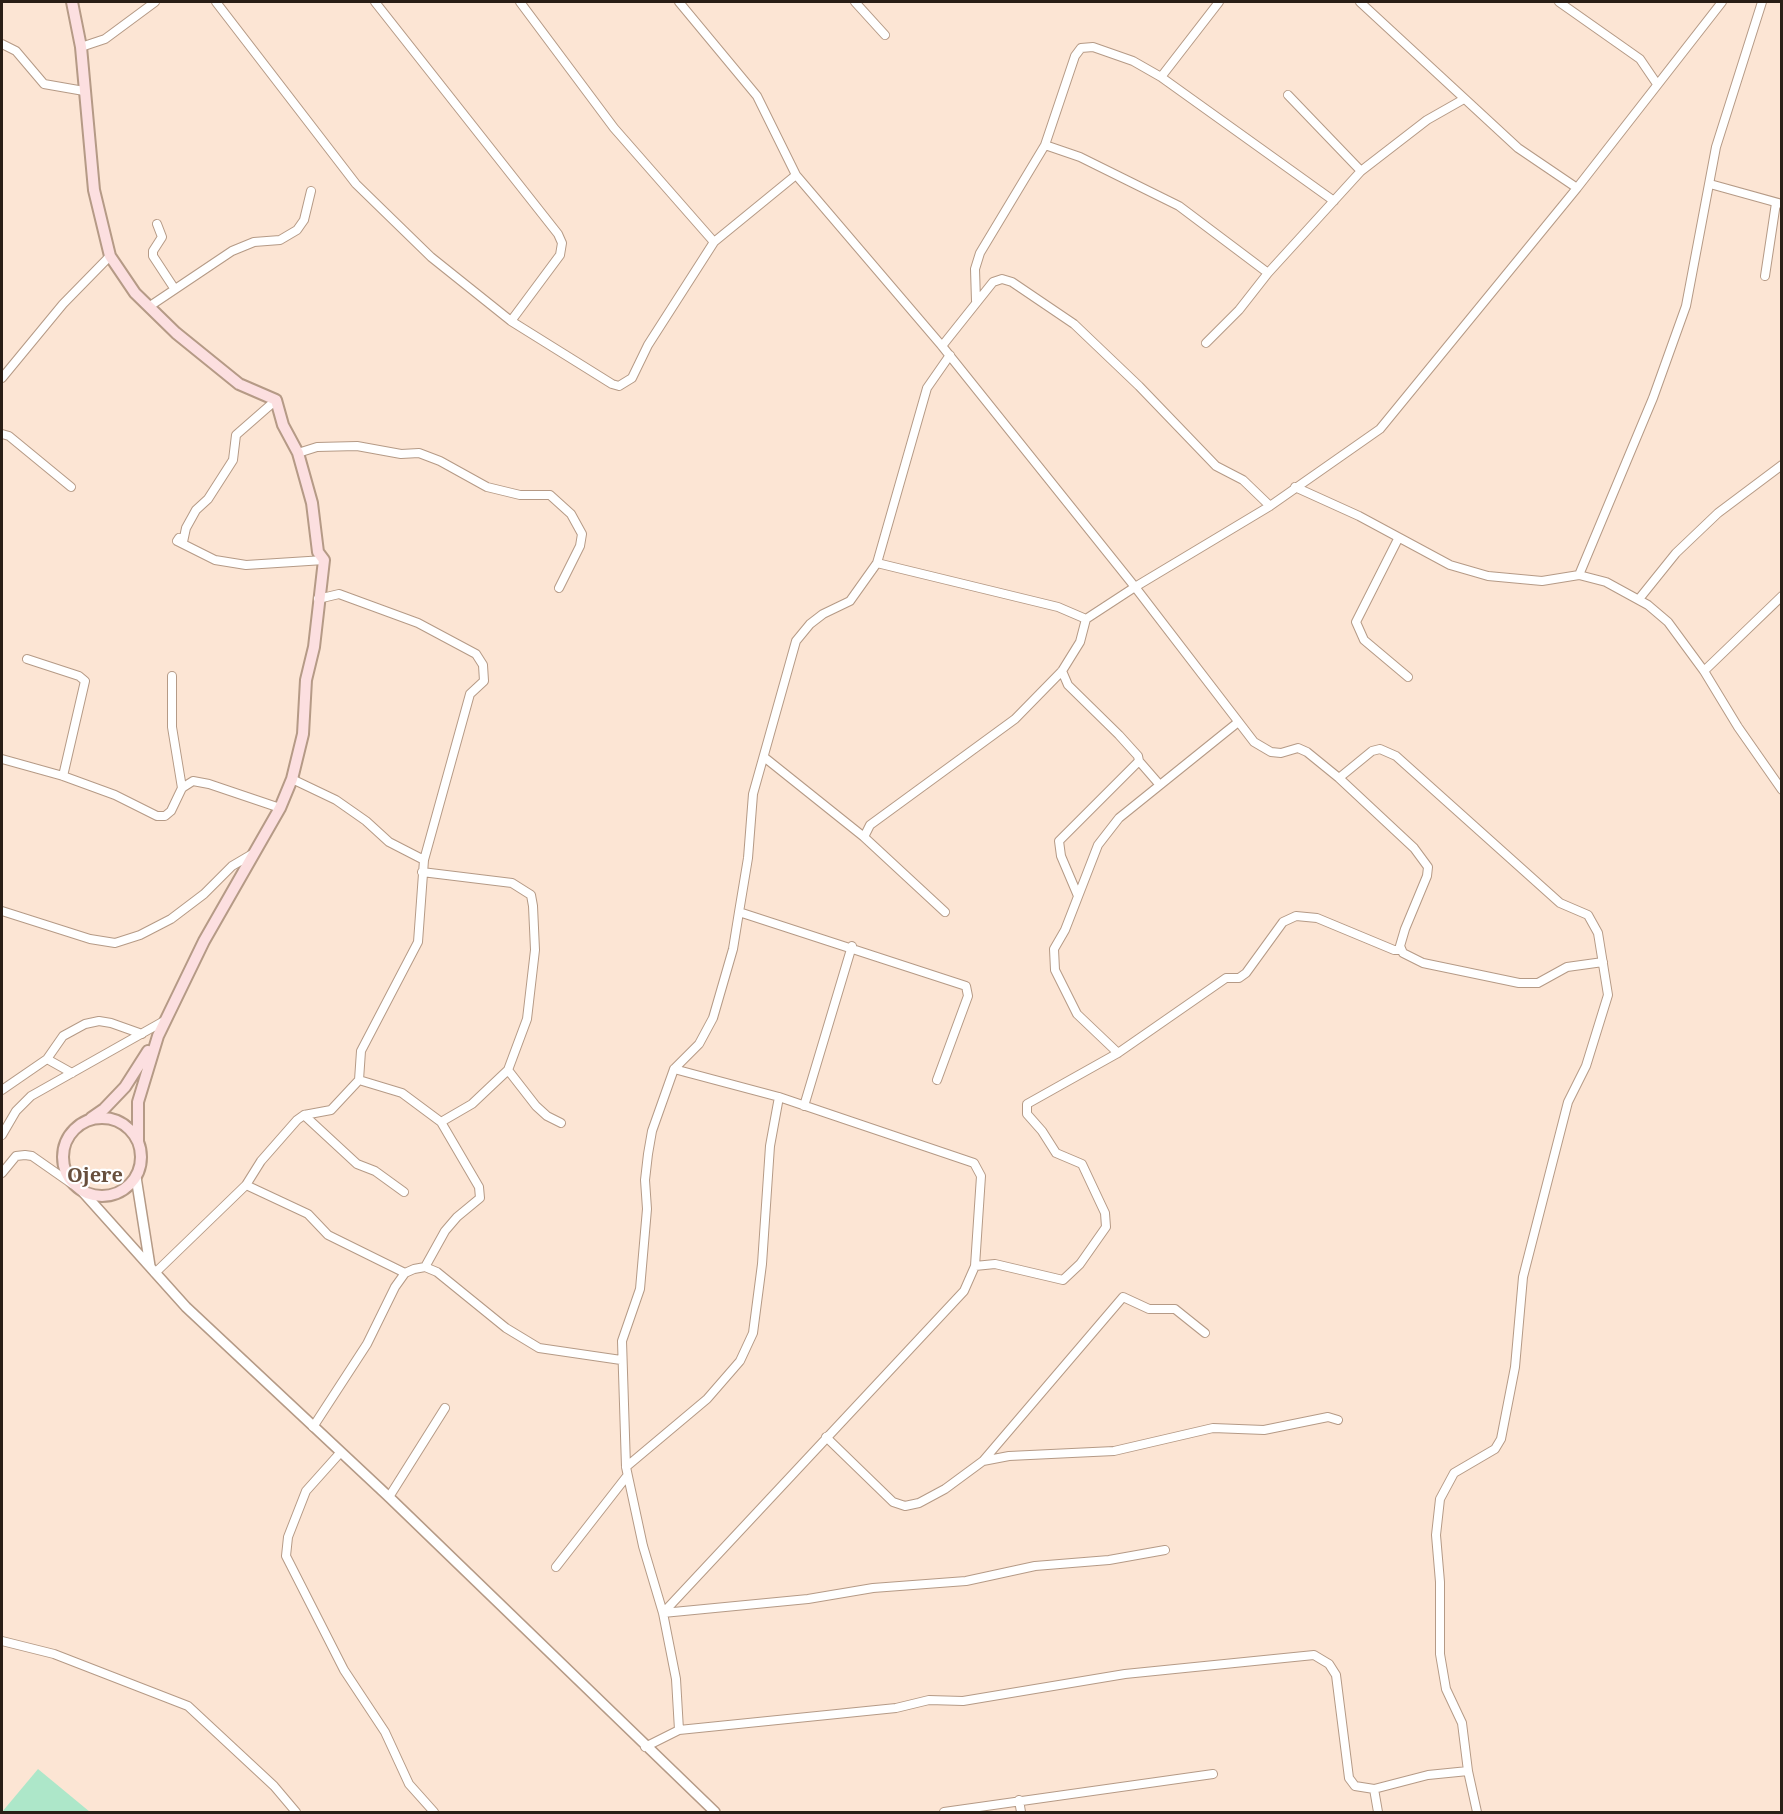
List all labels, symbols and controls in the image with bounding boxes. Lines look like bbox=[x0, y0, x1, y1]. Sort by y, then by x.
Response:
district label: Ojere bbox=[67, 1164, 123, 1188]

